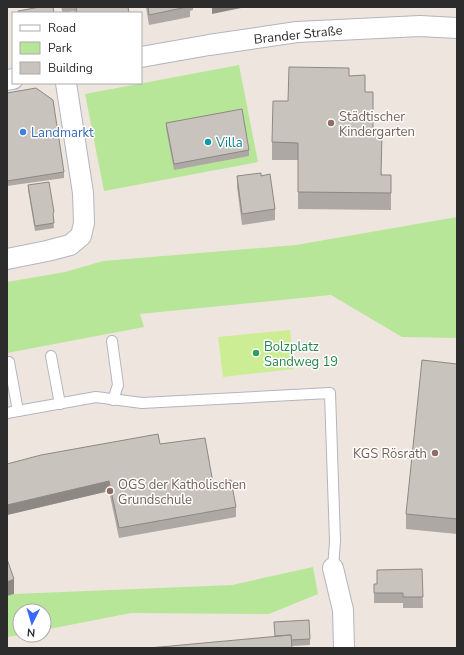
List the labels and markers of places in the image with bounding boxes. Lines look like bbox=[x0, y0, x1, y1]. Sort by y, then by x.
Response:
place label: Städtischer Kindergarten bbox=[339, 108, 415, 141]
marker: Städtischer Kindergarten bbox=[326, 118, 336, 128]
place label: Landmarkt bbox=[31, 124, 94, 142]
marker: Landmarkt bbox=[18, 127, 28, 137]
place label: Villa bbox=[215, 134, 243, 152]
marker: Villa bbox=[203, 137, 213, 147]
place label: Bolzplatz Sandweg 19 bbox=[264, 338, 338, 371]
marker: Bolzplatz Sandweg 19 bbox=[251, 348, 261, 358]
place label: KGS Rösrath bbox=[353, 445, 427, 463]
marker: KGS Rösrath bbox=[430, 448, 440, 458]
place label: OGS der Katholischen Grundschule bbox=[118, 476, 246, 509]
marker: OGS der Katholischen Grundschule bbox=[105, 486, 115, 496]

